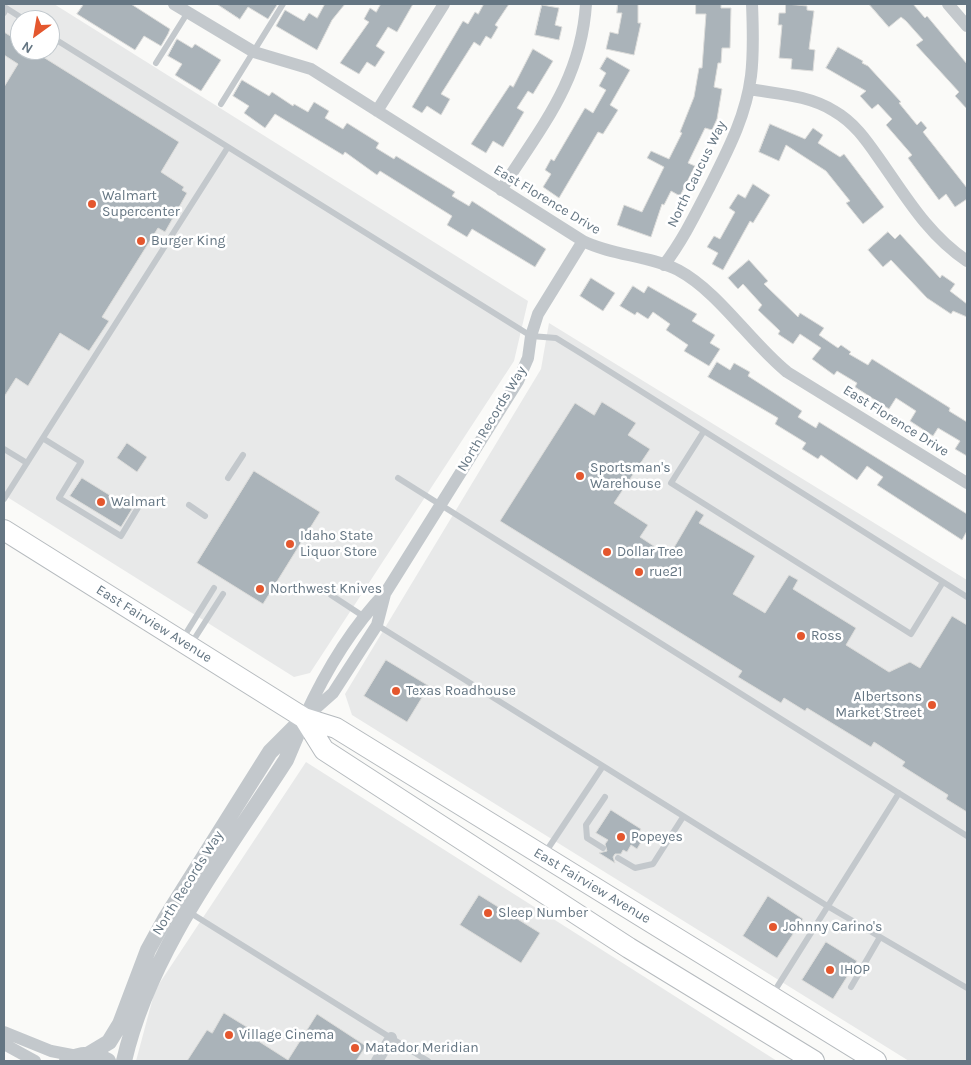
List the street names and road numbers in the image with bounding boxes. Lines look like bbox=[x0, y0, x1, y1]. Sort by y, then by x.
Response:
street label: North Caucus Way bbox=[664, 118, 730, 230]
street label: East Florence Drive bbox=[491, 161, 603, 239]
street label: North Records Way bbox=[454, 363, 530, 475]
street label: East Florence Drive bbox=[840, 382, 952, 460]
street label: East Fairview Avenue bbox=[93, 582, 215, 666]
street label: North Records Way bbox=[149, 828, 227, 938]
street label: East Fairview Avenue bbox=[531, 844, 653, 928]

